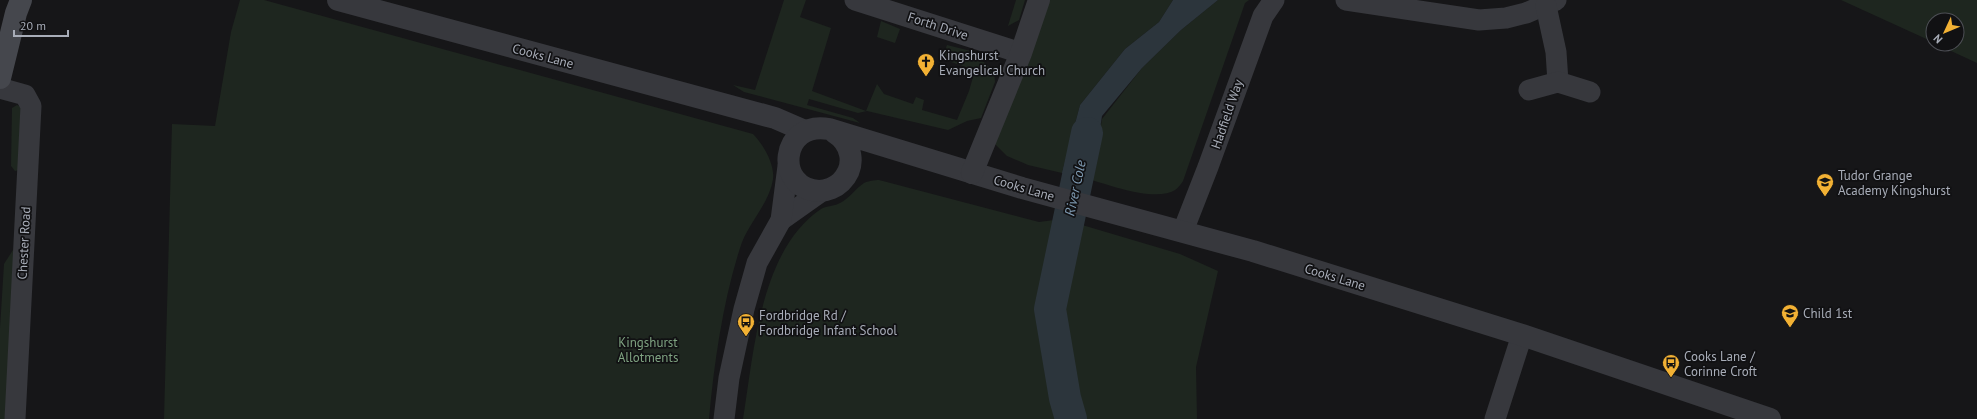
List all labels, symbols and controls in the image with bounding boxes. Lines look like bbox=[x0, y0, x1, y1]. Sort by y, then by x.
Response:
street label: Forth Drive bbox=[906, 8, 970, 44]
scale bar bbox=[14, 12, 68, 38]
north arrow bbox=[1925, 12, 1965, 52]
text: 20 m bbox=[20, 18, 46, 33]
text: N bbox=[1930, 31, 1945, 46]
street label: Cooks Lane bbox=[511, 40, 575, 72]
place label: Kingshurst Evangelical Church bbox=[939, 47, 1045, 79]
church icon: Kingshurst Evangelical Church bbox=[916, 52, 936, 77]
street label: Hadfield Way bbox=[1207, 77, 1247, 151]
water label: River Cole bbox=[1060, 158, 1090, 217]
place label: Tudor Grange Academy Kingshurst bbox=[1838, 167, 1951, 199]
street label: Cooks Lane bbox=[992, 171, 1056, 205]
school or university icon: Tudor Grange Academy Kingshurst bbox=[1815, 172, 1835, 197]
street label: Chester Road bbox=[14, 206, 34, 280]
street label: Cooks Lane bbox=[1303, 260, 1367, 294]
school or university icon: Child 1st bbox=[1780, 303, 1800, 328]
place label: Child 1st bbox=[1803, 305, 1853, 322]
place label: Fordbridge Rd / Fordbridge Infant School bbox=[759, 307, 897, 339]
bus stop icon: Fordbridge Rd / Fordbridge Infant School bbox=[736, 312, 756, 337]
park label: Kingshurst Allotments bbox=[618, 334, 678, 366]
place label: Cooks Lane / Corinne Croft bbox=[1684, 348, 1758, 380]
bus stop icon: Cooks Lane / Corinne Croft bbox=[1661, 353, 1681, 378]

